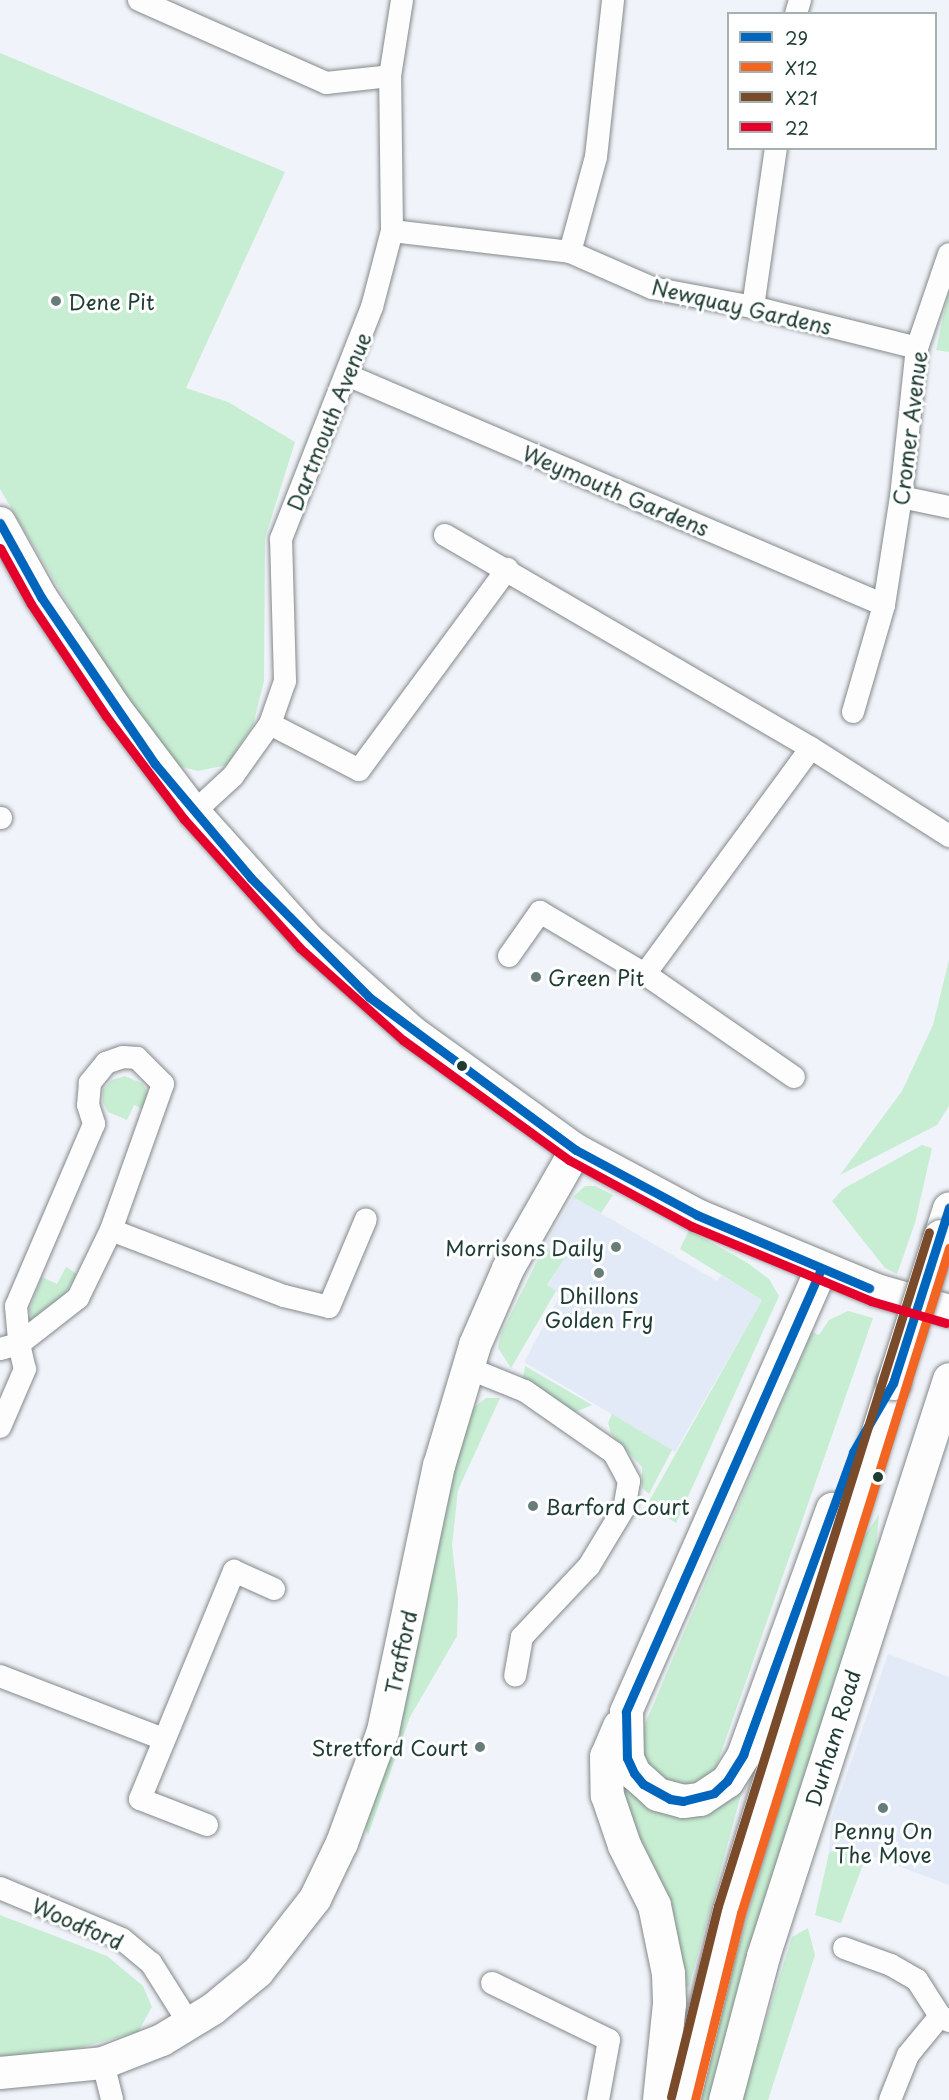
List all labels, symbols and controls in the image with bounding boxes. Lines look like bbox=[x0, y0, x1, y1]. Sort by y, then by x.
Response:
legend bbox=[727, 12, 937, 150]
text: 29 bbox=[785, 24, 808, 51]
text: X12 bbox=[785, 54, 818, 81]
text: X21 bbox=[785, 84, 818, 111]
text: 22 bbox=[785, 114, 809, 141]
street label: Newquay Gardens bbox=[650, 273, 834, 339]
place label: Dene Pit bbox=[68, 288, 155, 314]
marker: Dene Pit bbox=[49, 294, 63, 308]
street label: Dartmouth Avenue bbox=[281, 328, 375, 514]
street label: Cromer Avenue bbox=[887, 349, 931, 507]
street label: Weymouth Gardens bbox=[520, 440, 712, 540]
place label: Green Pit bbox=[548, 964, 647, 990]
marker: Green Pit bbox=[529, 970, 543, 984]
unlabelled marker bbox=[456, 1060, 468, 1072]
place label: Morrisons Daily bbox=[445, 1234, 604, 1260]
marker: Morrisons Daily bbox=[609, 1240, 623, 1254]
marker: Dhillons Golden Fry bbox=[592, 1266, 606, 1280]
place label: Dhillons Golden Fry bbox=[545, 1282, 653, 1332]
unlabelled marker bbox=[872, 1471, 884, 1483]
place label: Barford Court bbox=[545, 1493, 691, 1519]
marker: Barford Court bbox=[526, 1499, 540, 1513]
street label: Trafford bbox=[379, 1608, 421, 1696]
street label: Durham Road bbox=[799, 1667, 865, 1809]
place label: Stretford Court bbox=[311, 1734, 468, 1760]
marker: Stretford Court bbox=[473, 1740, 487, 1754]
marker: Penny On The Move bbox=[876, 1801, 890, 1815]
place label: Penny On The Move bbox=[834, 1817, 932, 1867]
street label: Woodford bbox=[28, 1892, 128, 1954]

